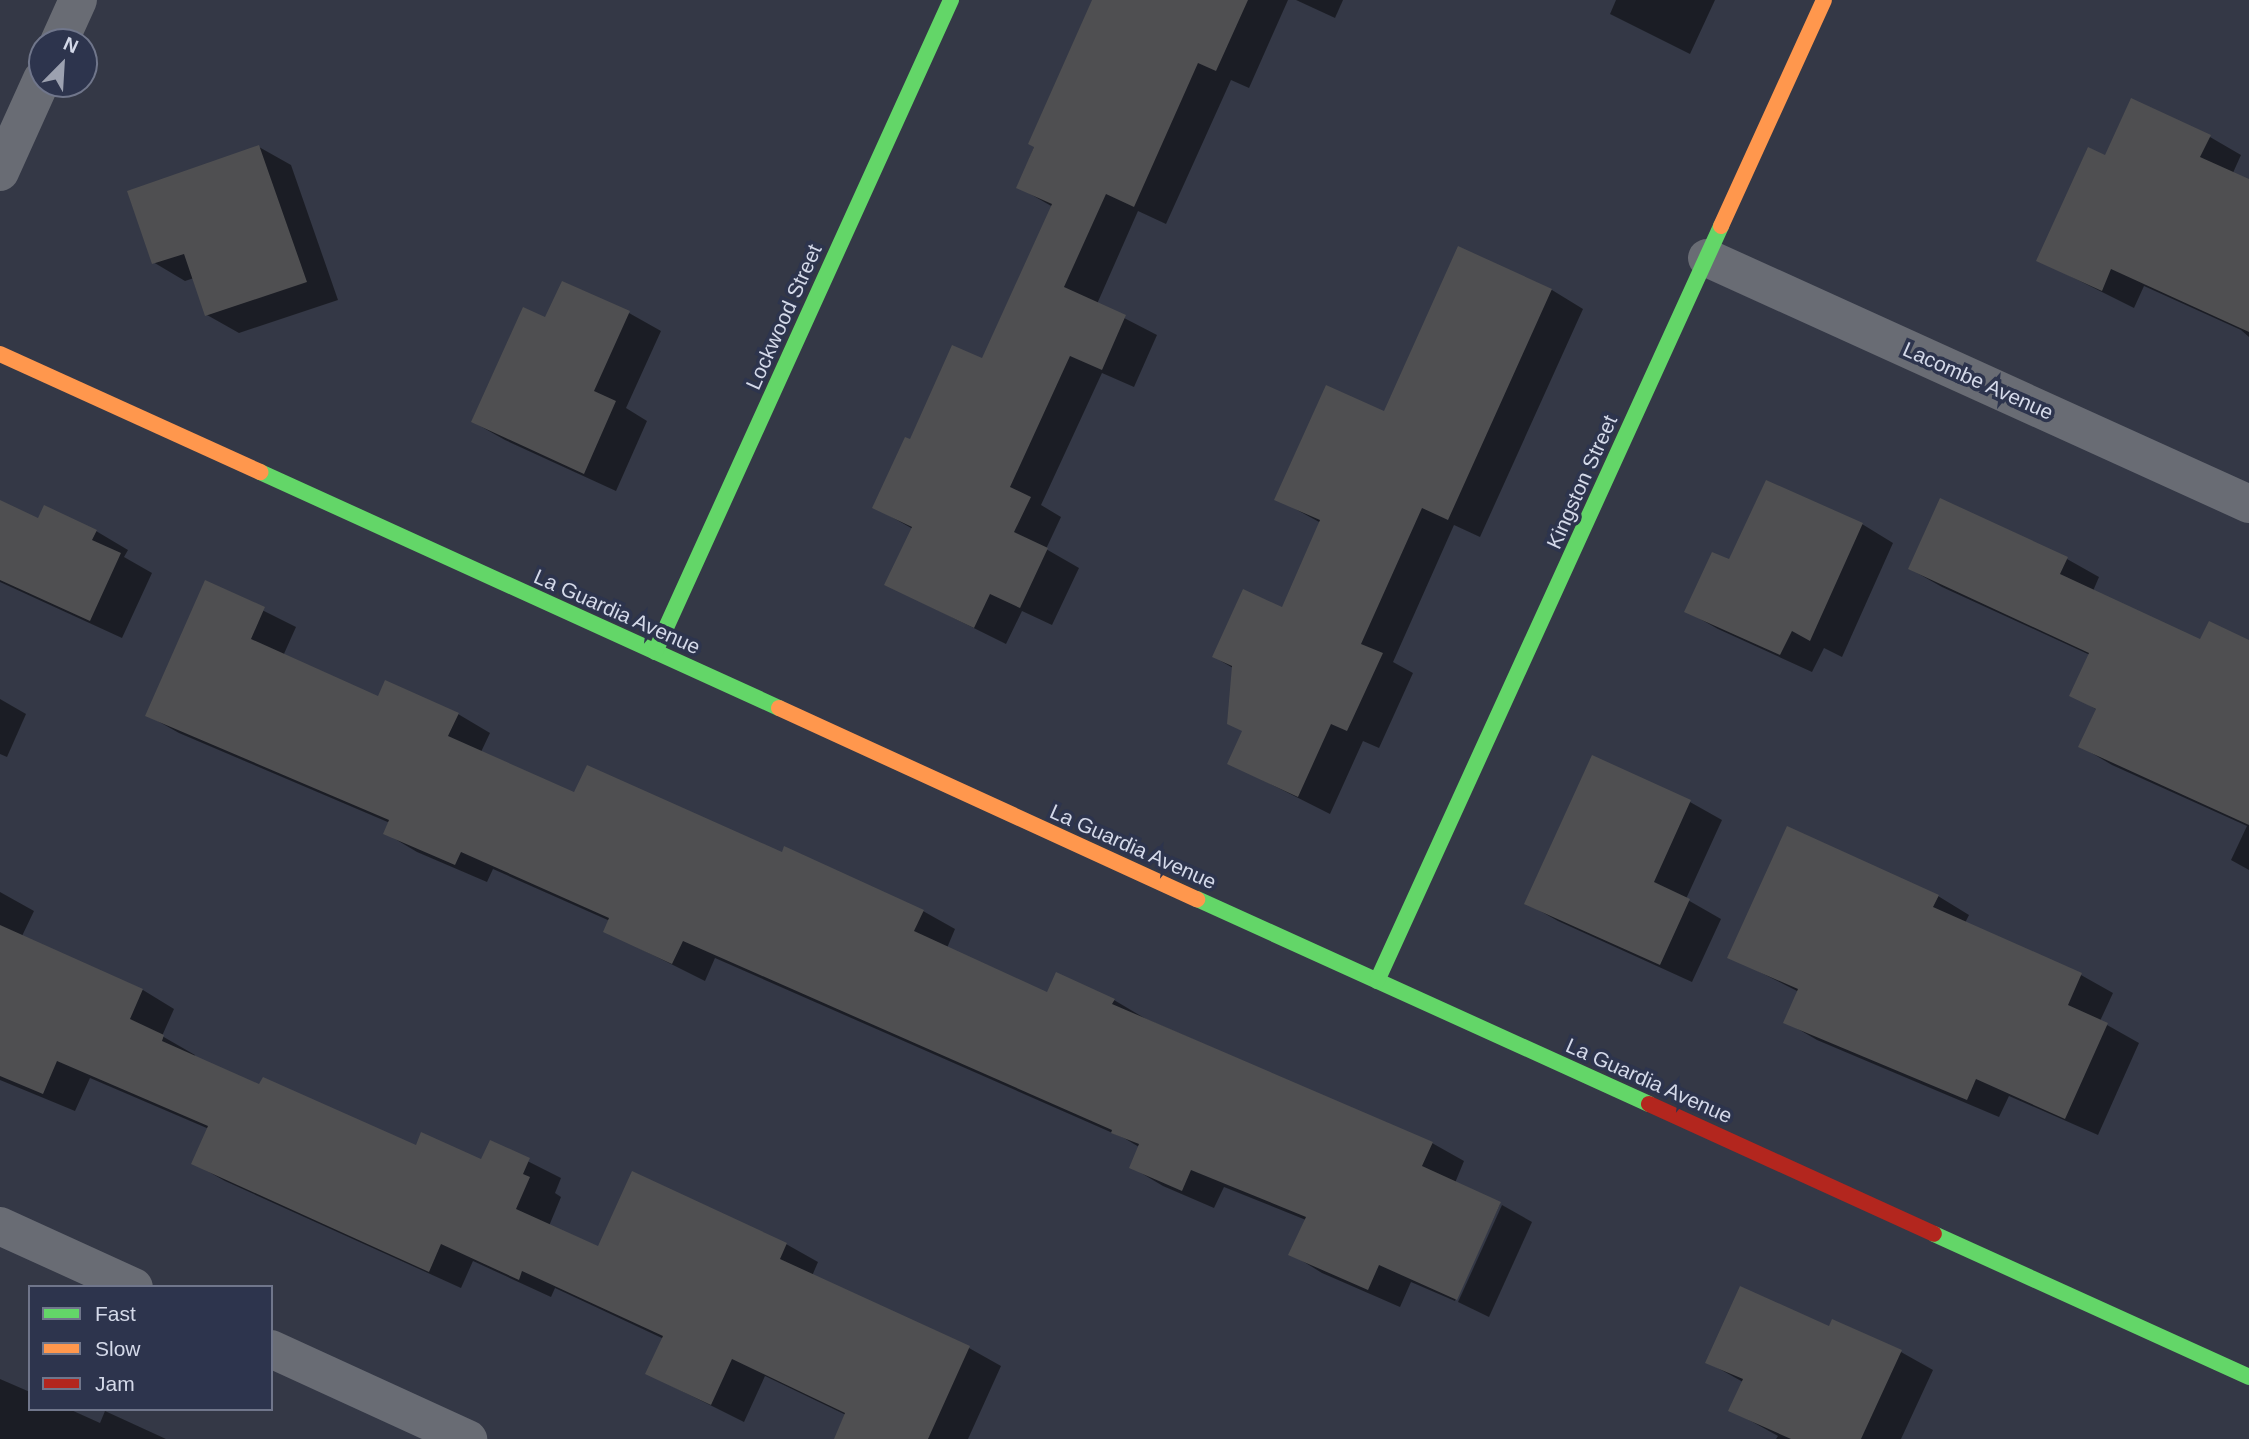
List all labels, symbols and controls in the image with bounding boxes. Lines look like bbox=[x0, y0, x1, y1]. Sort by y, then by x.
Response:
north arrow bbox=[28, 28, 98, 98]
text: N bbox=[60, 33, 81, 58]
street label: Lockwood Street bbox=[741, 240, 827, 394]
street label: Lacombe Avenue bbox=[1898, 336, 2058, 426]
street label: Kingston Street bbox=[1541, 411, 1623, 553]
street label: La Guardia Avenue bbox=[529, 564, 705, 660]
street label: La Guardia Avenue bbox=[1045, 799, 1221, 895]
street label: La Guardia Avenue bbox=[1561, 1033, 1737, 1129]
legend bbox=[28, 1285, 273, 1411]
text: Fast bbox=[95, 1302, 136, 1325]
text: Slow bbox=[95, 1337, 141, 1360]
text: Jam bbox=[95, 1372, 135, 1395]

